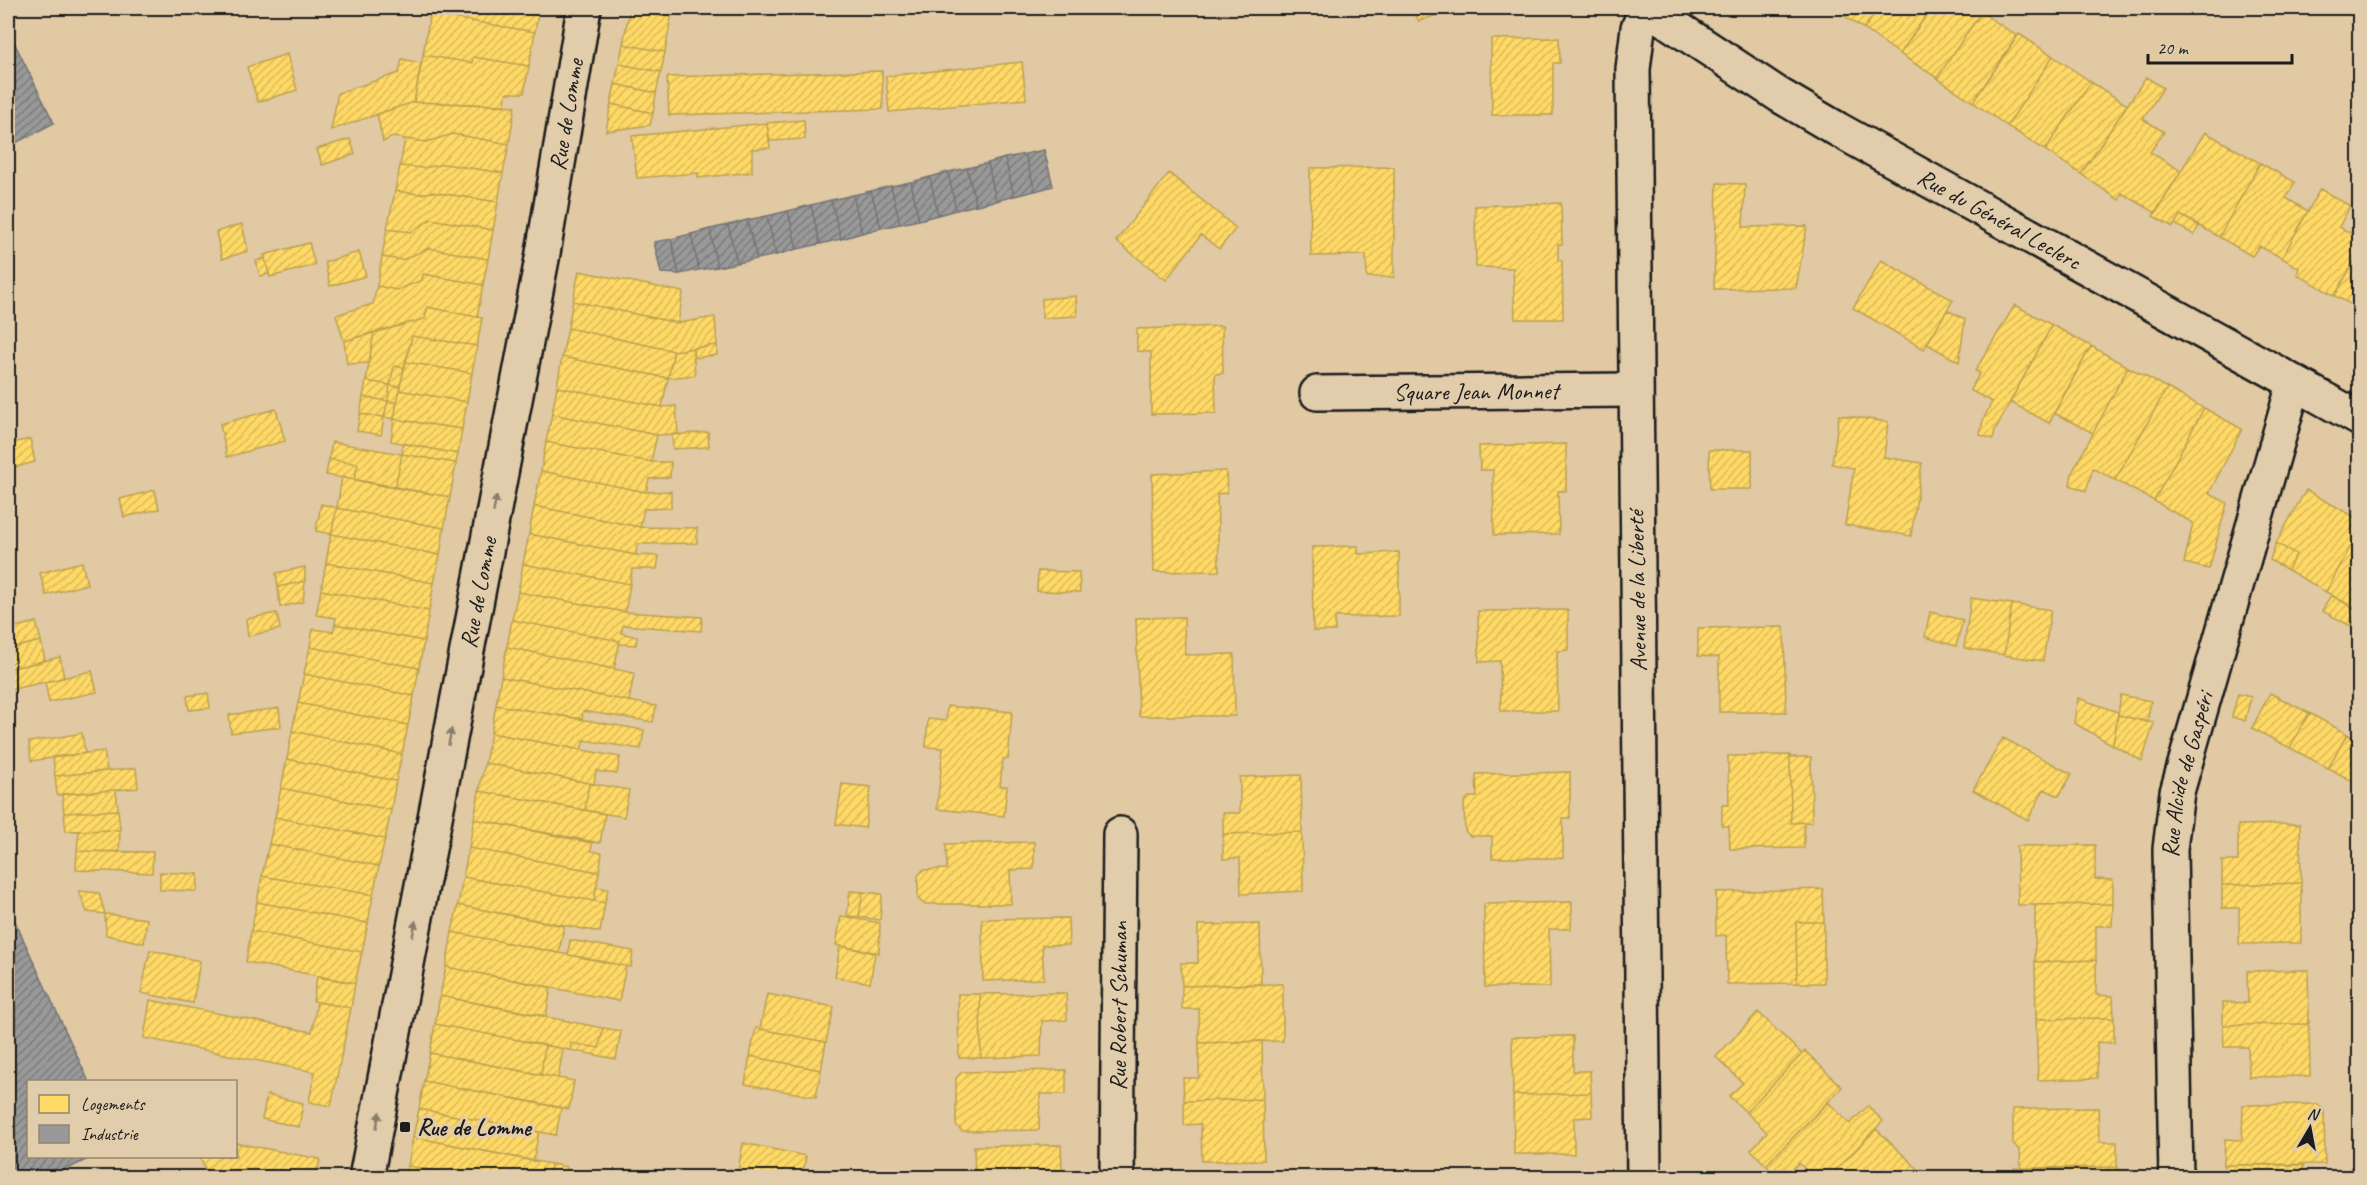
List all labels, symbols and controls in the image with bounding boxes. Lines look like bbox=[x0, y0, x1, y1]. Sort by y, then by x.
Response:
scale bar bbox=[2148, 27, 2292, 65]
text: 20 m bbox=[2157, 37, 2190, 59]
street label: Rue de Lomme bbox=[542, 55, 591, 173]
street label: Rue du Général Leclerc bbox=[1912, 162, 2087, 277]
street label: Square Jean Monnet bbox=[1393, 376, 1562, 407]
one-way arrow bbox=[491, 495, 500, 514]
street label: Avenue de la Liberté bbox=[1621, 506, 1653, 672]
street label: Rue de Lomme bbox=[453, 532, 504, 651]
street label: Rue Alcide de Gaspéri bbox=[2155, 686, 2221, 858]
one-way arrow bbox=[446, 727, 455, 746]
one-way arrow bbox=[409, 919, 418, 938]
street label: Rue Robert Schuman bbox=[1103, 920, 1134, 1091]
legend bbox=[27, 1080, 237, 1158]
text: Logements bbox=[81, 1093, 146, 1115]
north arrow bbox=[2280, 1098, 2340, 1158]
text: N bbox=[2306, 1104, 2322, 1125]
one-way arrow bbox=[374, 1111, 383, 1130]
place label: Rue de Lomme bbox=[417, 1112, 533, 1142]
marker: Rue de Lomme bbox=[398, 1120, 412, 1134]
text: Industrie bbox=[81, 1123, 139, 1145]

